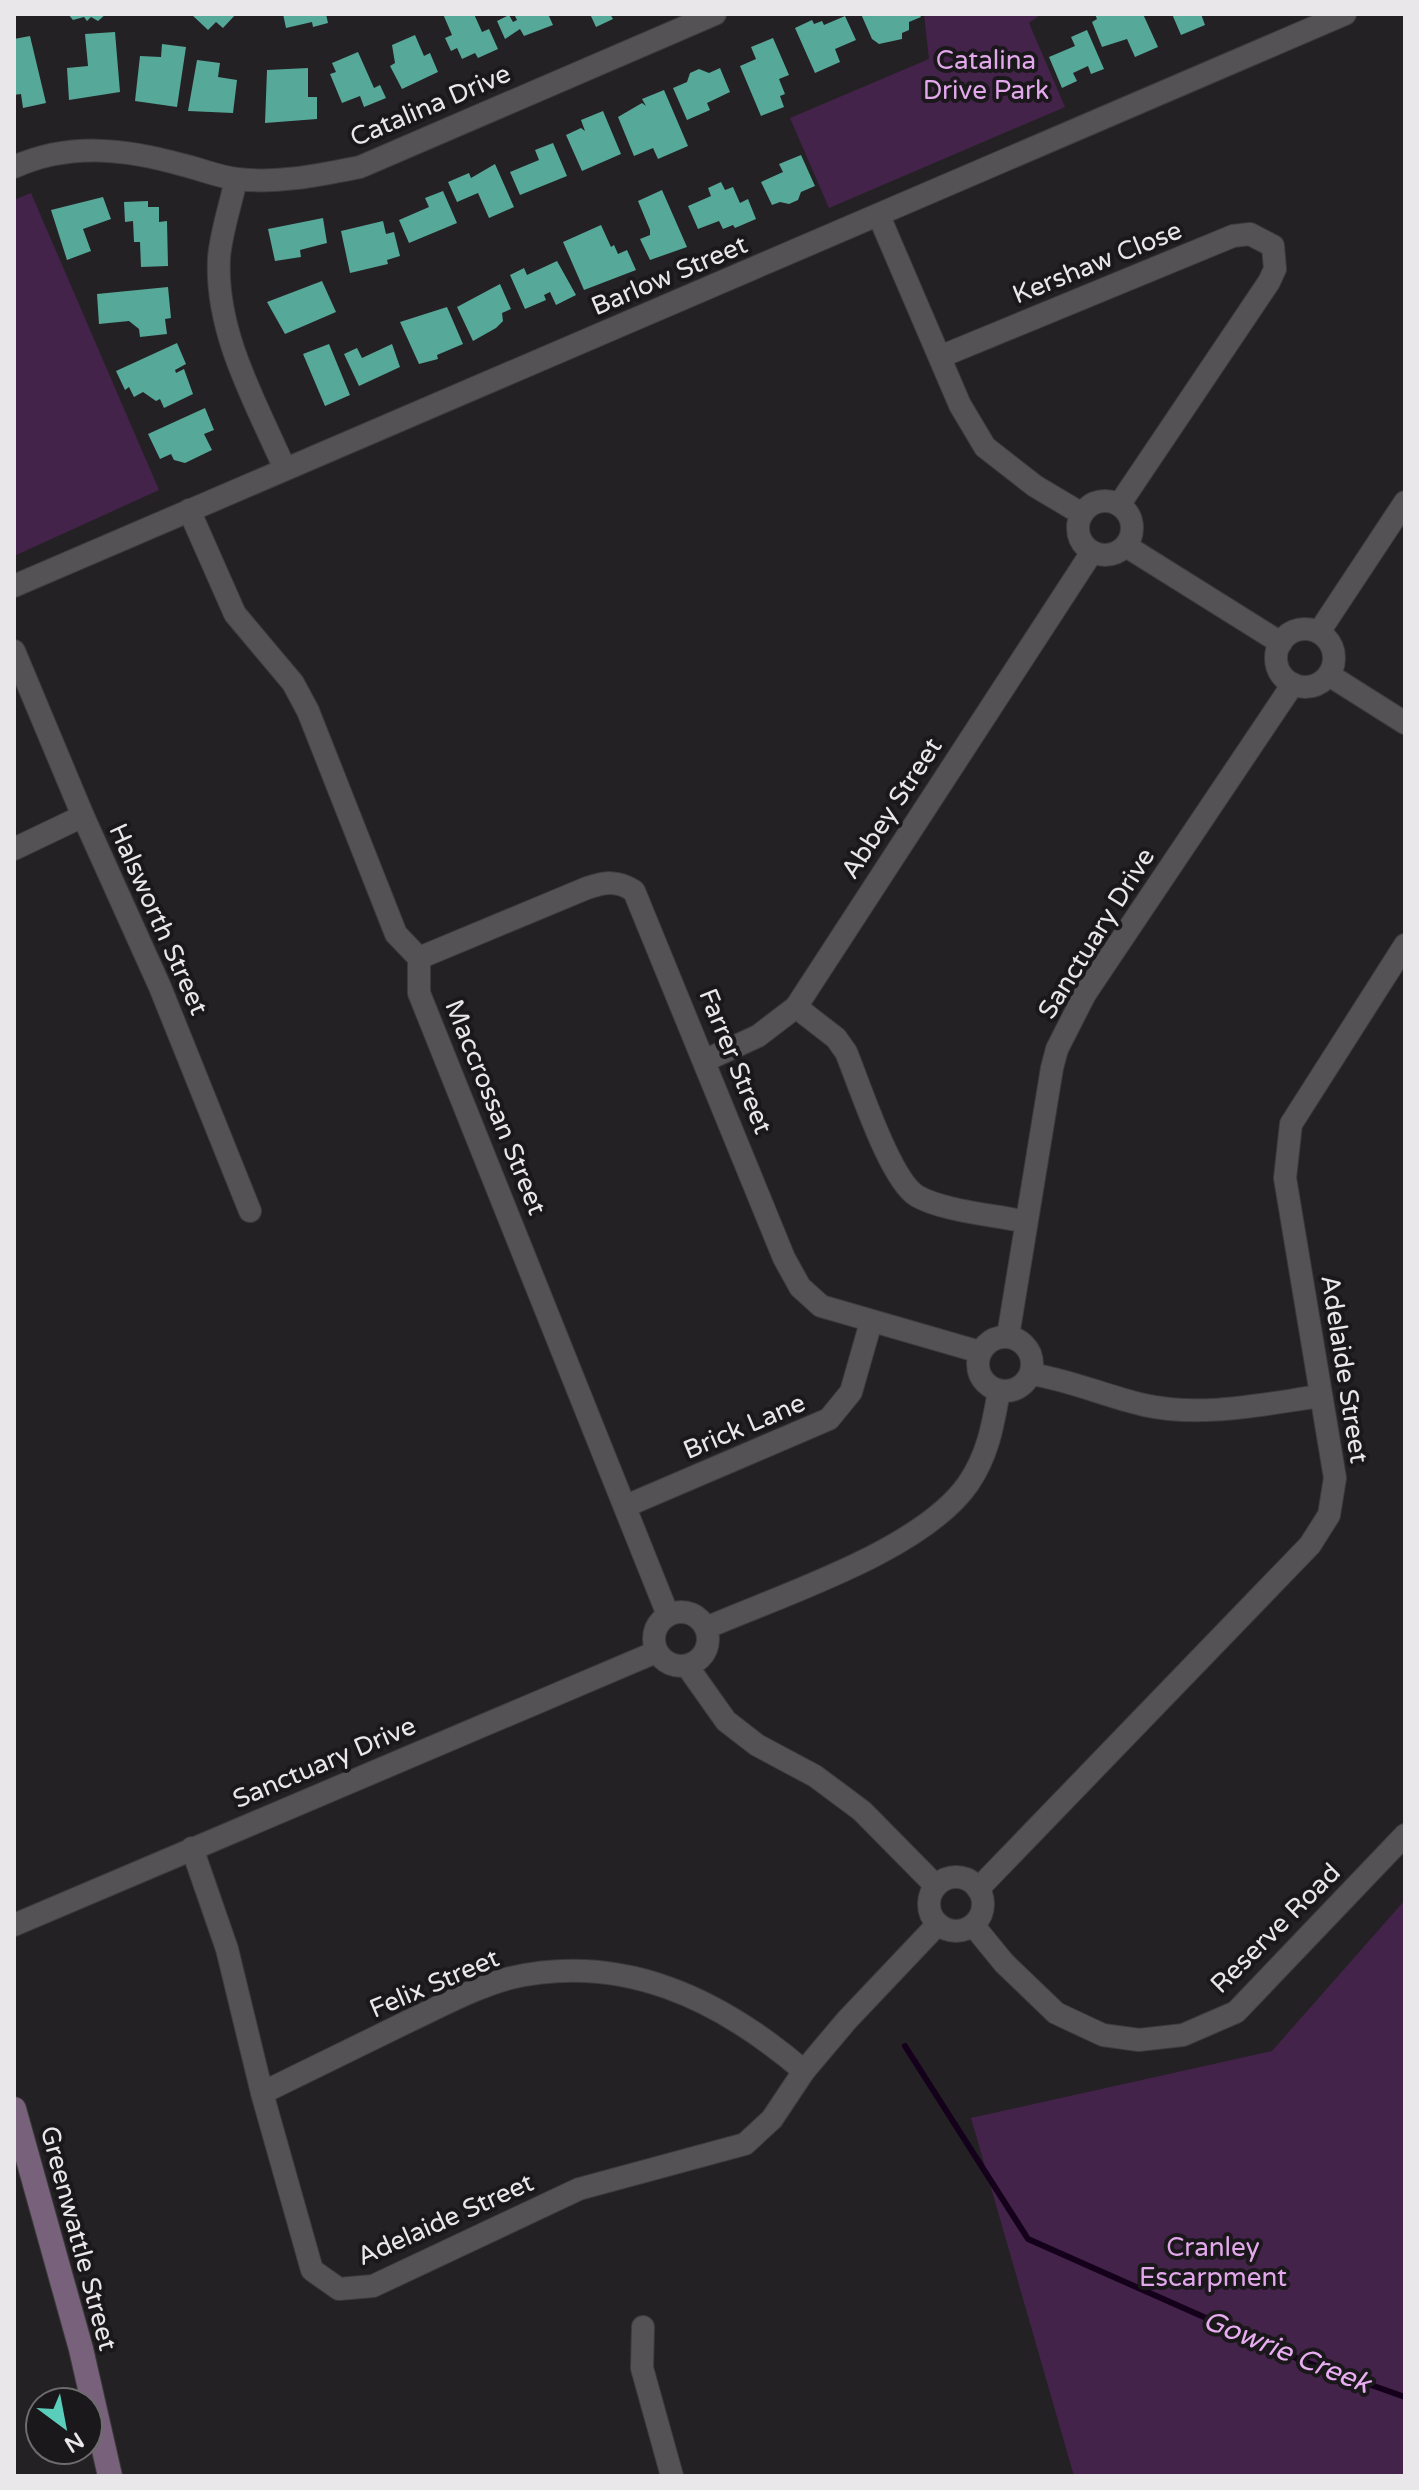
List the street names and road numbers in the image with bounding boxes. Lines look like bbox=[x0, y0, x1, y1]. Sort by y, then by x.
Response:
street label: Catalina Drive bbox=[345, 58, 515, 153]
street label: Kershaw Close bbox=[1008, 214, 1186, 310]
street label: Barlow Street bbox=[587, 229, 752, 322]
street label: Abbey Street bbox=[834, 732, 948, 885]
street label: Halsworth Street bbox=[102, 819, 215, 1020]
street label: Sanctuary Drive bbox=[1032, 842, 1161, 1024]
street label: Farrer Street bbox=[692, 984, 779, 1138]
street label: Maccrossan Street bbox=[438, 995, 553, 1219]
street label: Adelaide Street bbox=[1314, 1273, 1375, 1465]
street label: Brick Lane bbox=[679, 1387, 810, 1466]
street label: Sanctuary Drive bbox=[228, 1710, 420, 1815]
street label: Reserve Road bbox=[1204, 1857, 1347, 2000]
street label: Felix Street bbox=[365, 1942, 504, 2025]
street label: Greenwattle Street bbox=[34, 2122, 123, 2354]
street label: Adelaide Street bbox=[352, 2167, 538, 2272]

